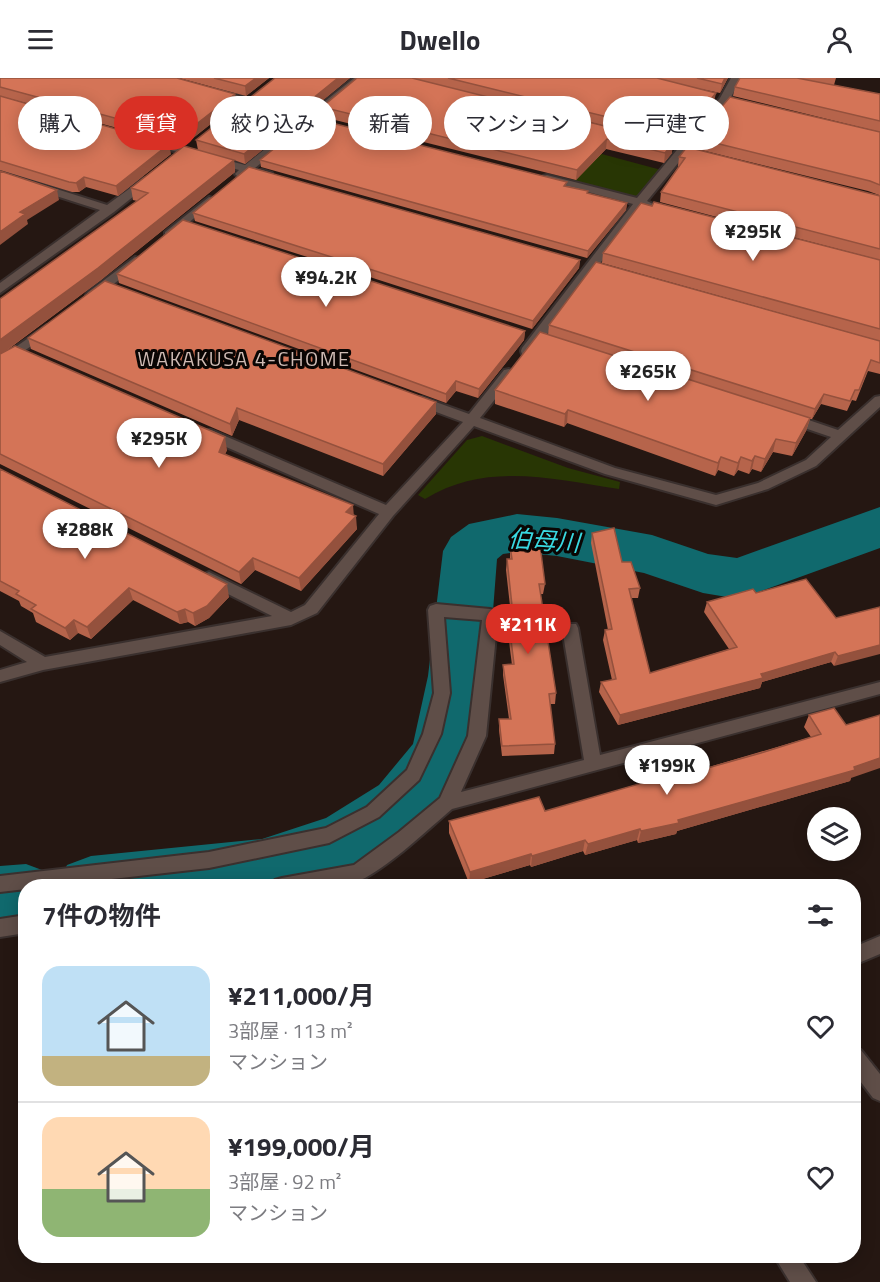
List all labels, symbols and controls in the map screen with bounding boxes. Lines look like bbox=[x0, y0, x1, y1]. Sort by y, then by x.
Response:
text: Dwello bbox=[400, 19, 480, 60]
icon: menu bbox=[24, 23, 57, 56]
icon: person bbox=[823, 23, 856, 56]
chip: 購入 bbox=[18, 96, 102, 150]
chip: 賃貸 bbox=[114, 96, 198, 150]
chip: 絞り込み bbox=[210, 96, 336, 150]
chip: 新着 bbox=[348, 96, 432, 150]
chip: マンション bbox=[444, 96, 591, 150]
chip: 一戸建て bbox=[603, 96, 729, 150]
pin: ¥295K bbox=[711, 211, 795, 262]
text: ¥295K bbox=[725, 215, 781, 246]
pin: ¥94.2K bbox=[277, 257, 375, 308]
text: ¥94.2K bbox=[295, 261, 357, 292]
district label: WAKAKUSA 4-CHOME bbox=[137, 343, 351, 374]
pin: ¥265K bbox=[606, 351, 690, 402]
text: ¥265K bbox=[620, 355, 676, 386]
pin: ¥295K bbox=[117, 418, 201, 469]
text: ¥295K bbox=[131, 422, 187, 453]
pin: ¥288K bbox=[43, 509, 127, 560]
text: ¥288K bbox=[57, 513, 113, 544]
water label: 伯母川 bbox=[507, 520, 584, 561]
pin: ¥211K bbox=[486, 604, 570, 655]
text: ¥211K bbox=[500, 608, 556, 639]
pin: ¥199K bbox=[625, 745, 709, 796]
text: ¥199K bbox=[639, 749, 695, 780]
map controls bbox=[807, 807, 861, 861]
button: layers bbox=[807, 807, 861, 861]
text: 7件の物件 bbox=[42, 896, 161, 935]
icon: filters bbox=[804, 899, 837, 932]
text: ¥211,000/月 bbox=[228, 976, 375, 1015]
icon: home bbox=[90, 990, 162, 1062]
icon: heart bbox=[804, 1010, 837, 1043]
text: 3部屋 · 113 m² bbox=[228, 1015, 353, 1046]
text: マンション bbox=[228, 1046, 328, 1077]
text: ¥199,000/月 bbox=[228, 1127, 375, 1166]
icon: home bbox=[90, 1141, 162, 1213]
icon: heart bbox=[804, 1161, 837, 1194]
text: 3部屋 · 92 m² bbox=[228, 1166, 341, 1197]
text: マンション bbox=[228, 1197, 328, 1228]

